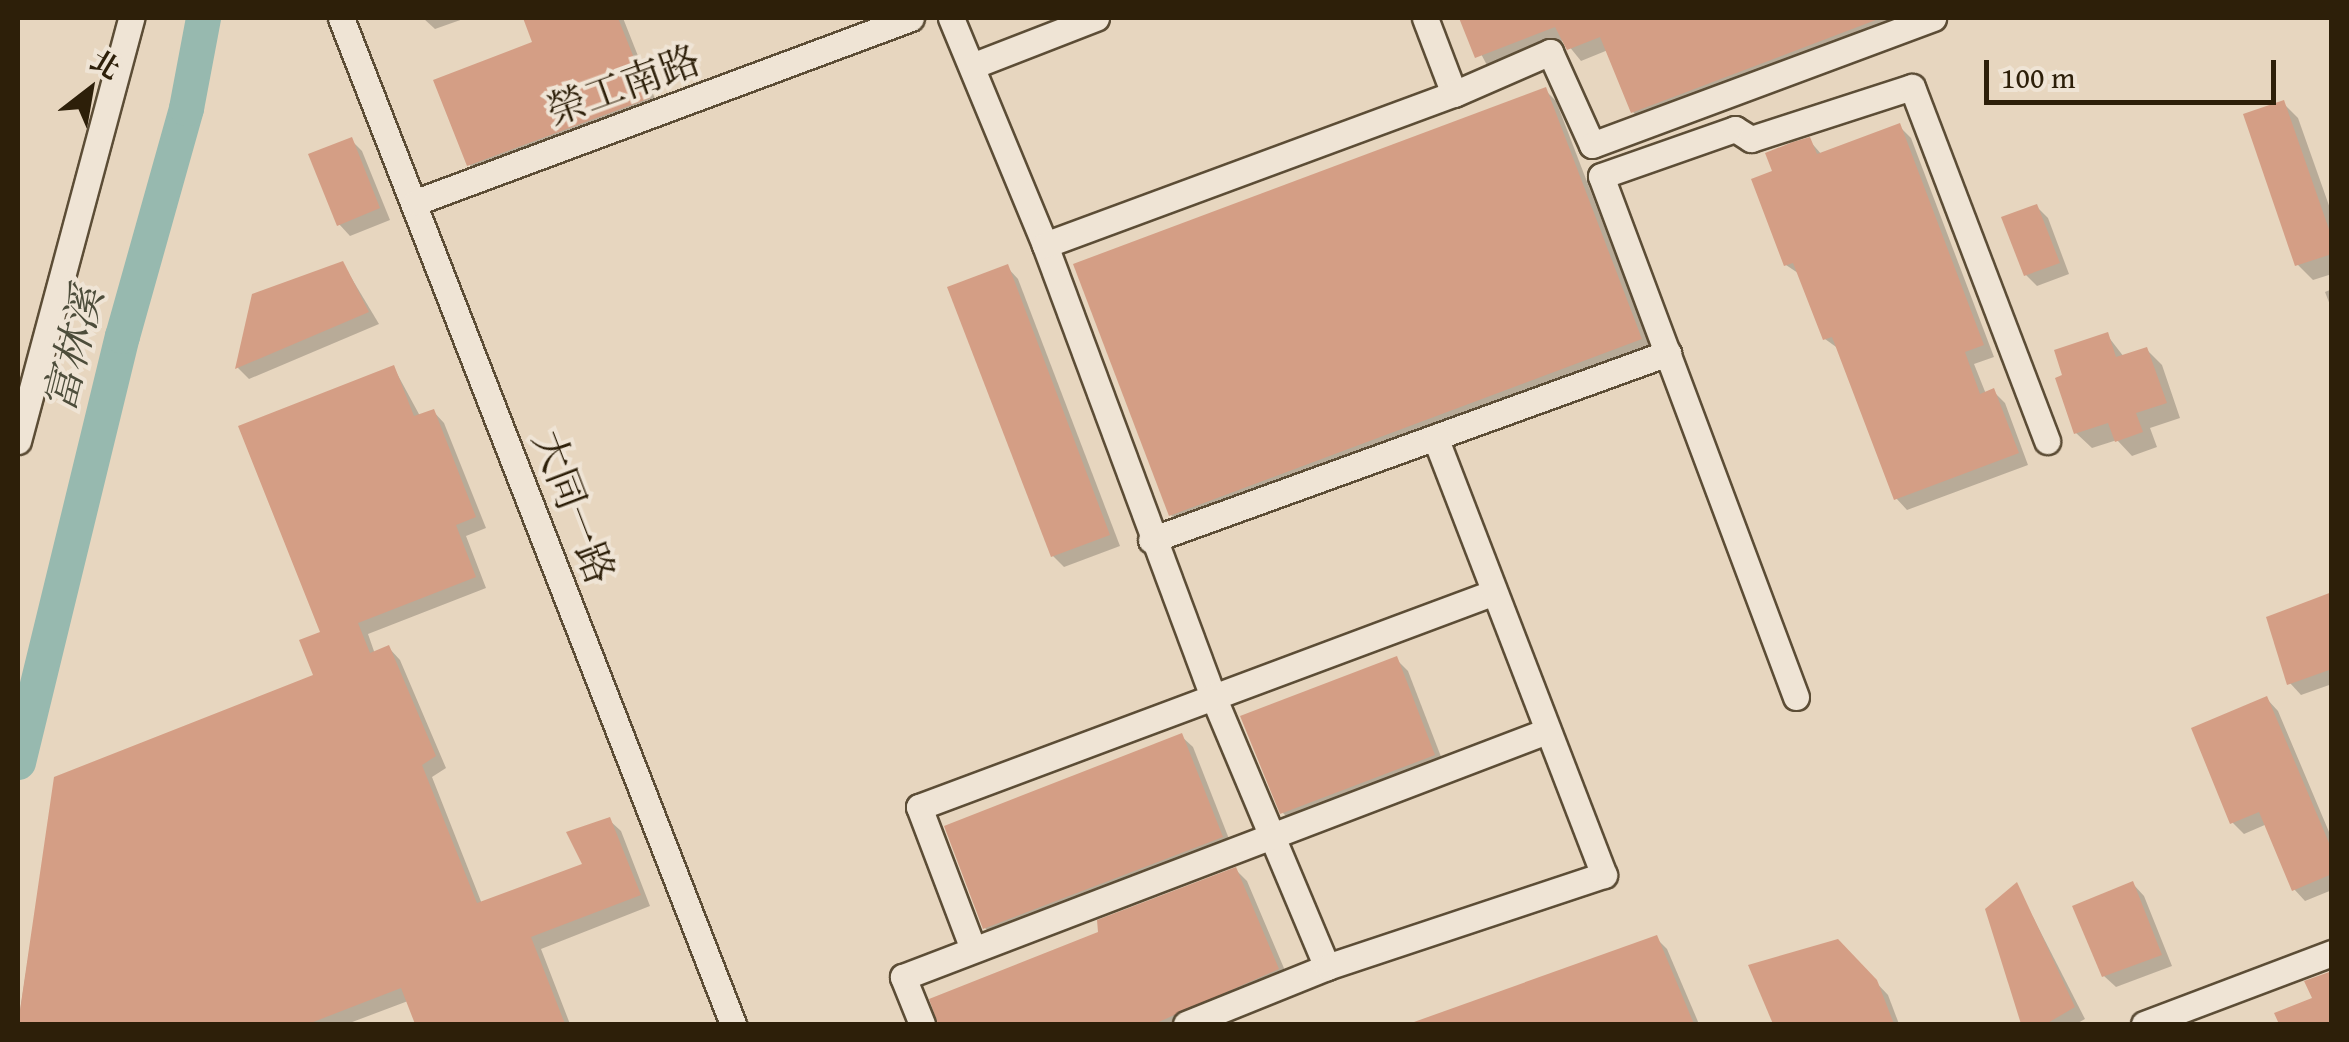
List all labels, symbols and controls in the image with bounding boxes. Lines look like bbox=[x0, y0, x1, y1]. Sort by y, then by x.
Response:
street label: 榮工南路 bbox=[540, 35, 706, 135]
text: 北 bbox=[83, 39, 128, 89]
north arrow bbox=[40, 40, 140, 140]
scale bar bbox=[1989, 40, 2282, 102]
text: 100 m bbox=[2001, 55, 2075, 99]
water label: 富林溪 bbox=[33, 282, 113, 416]
street label: 大同一路 bbox=[523, 424, 625, 590]

